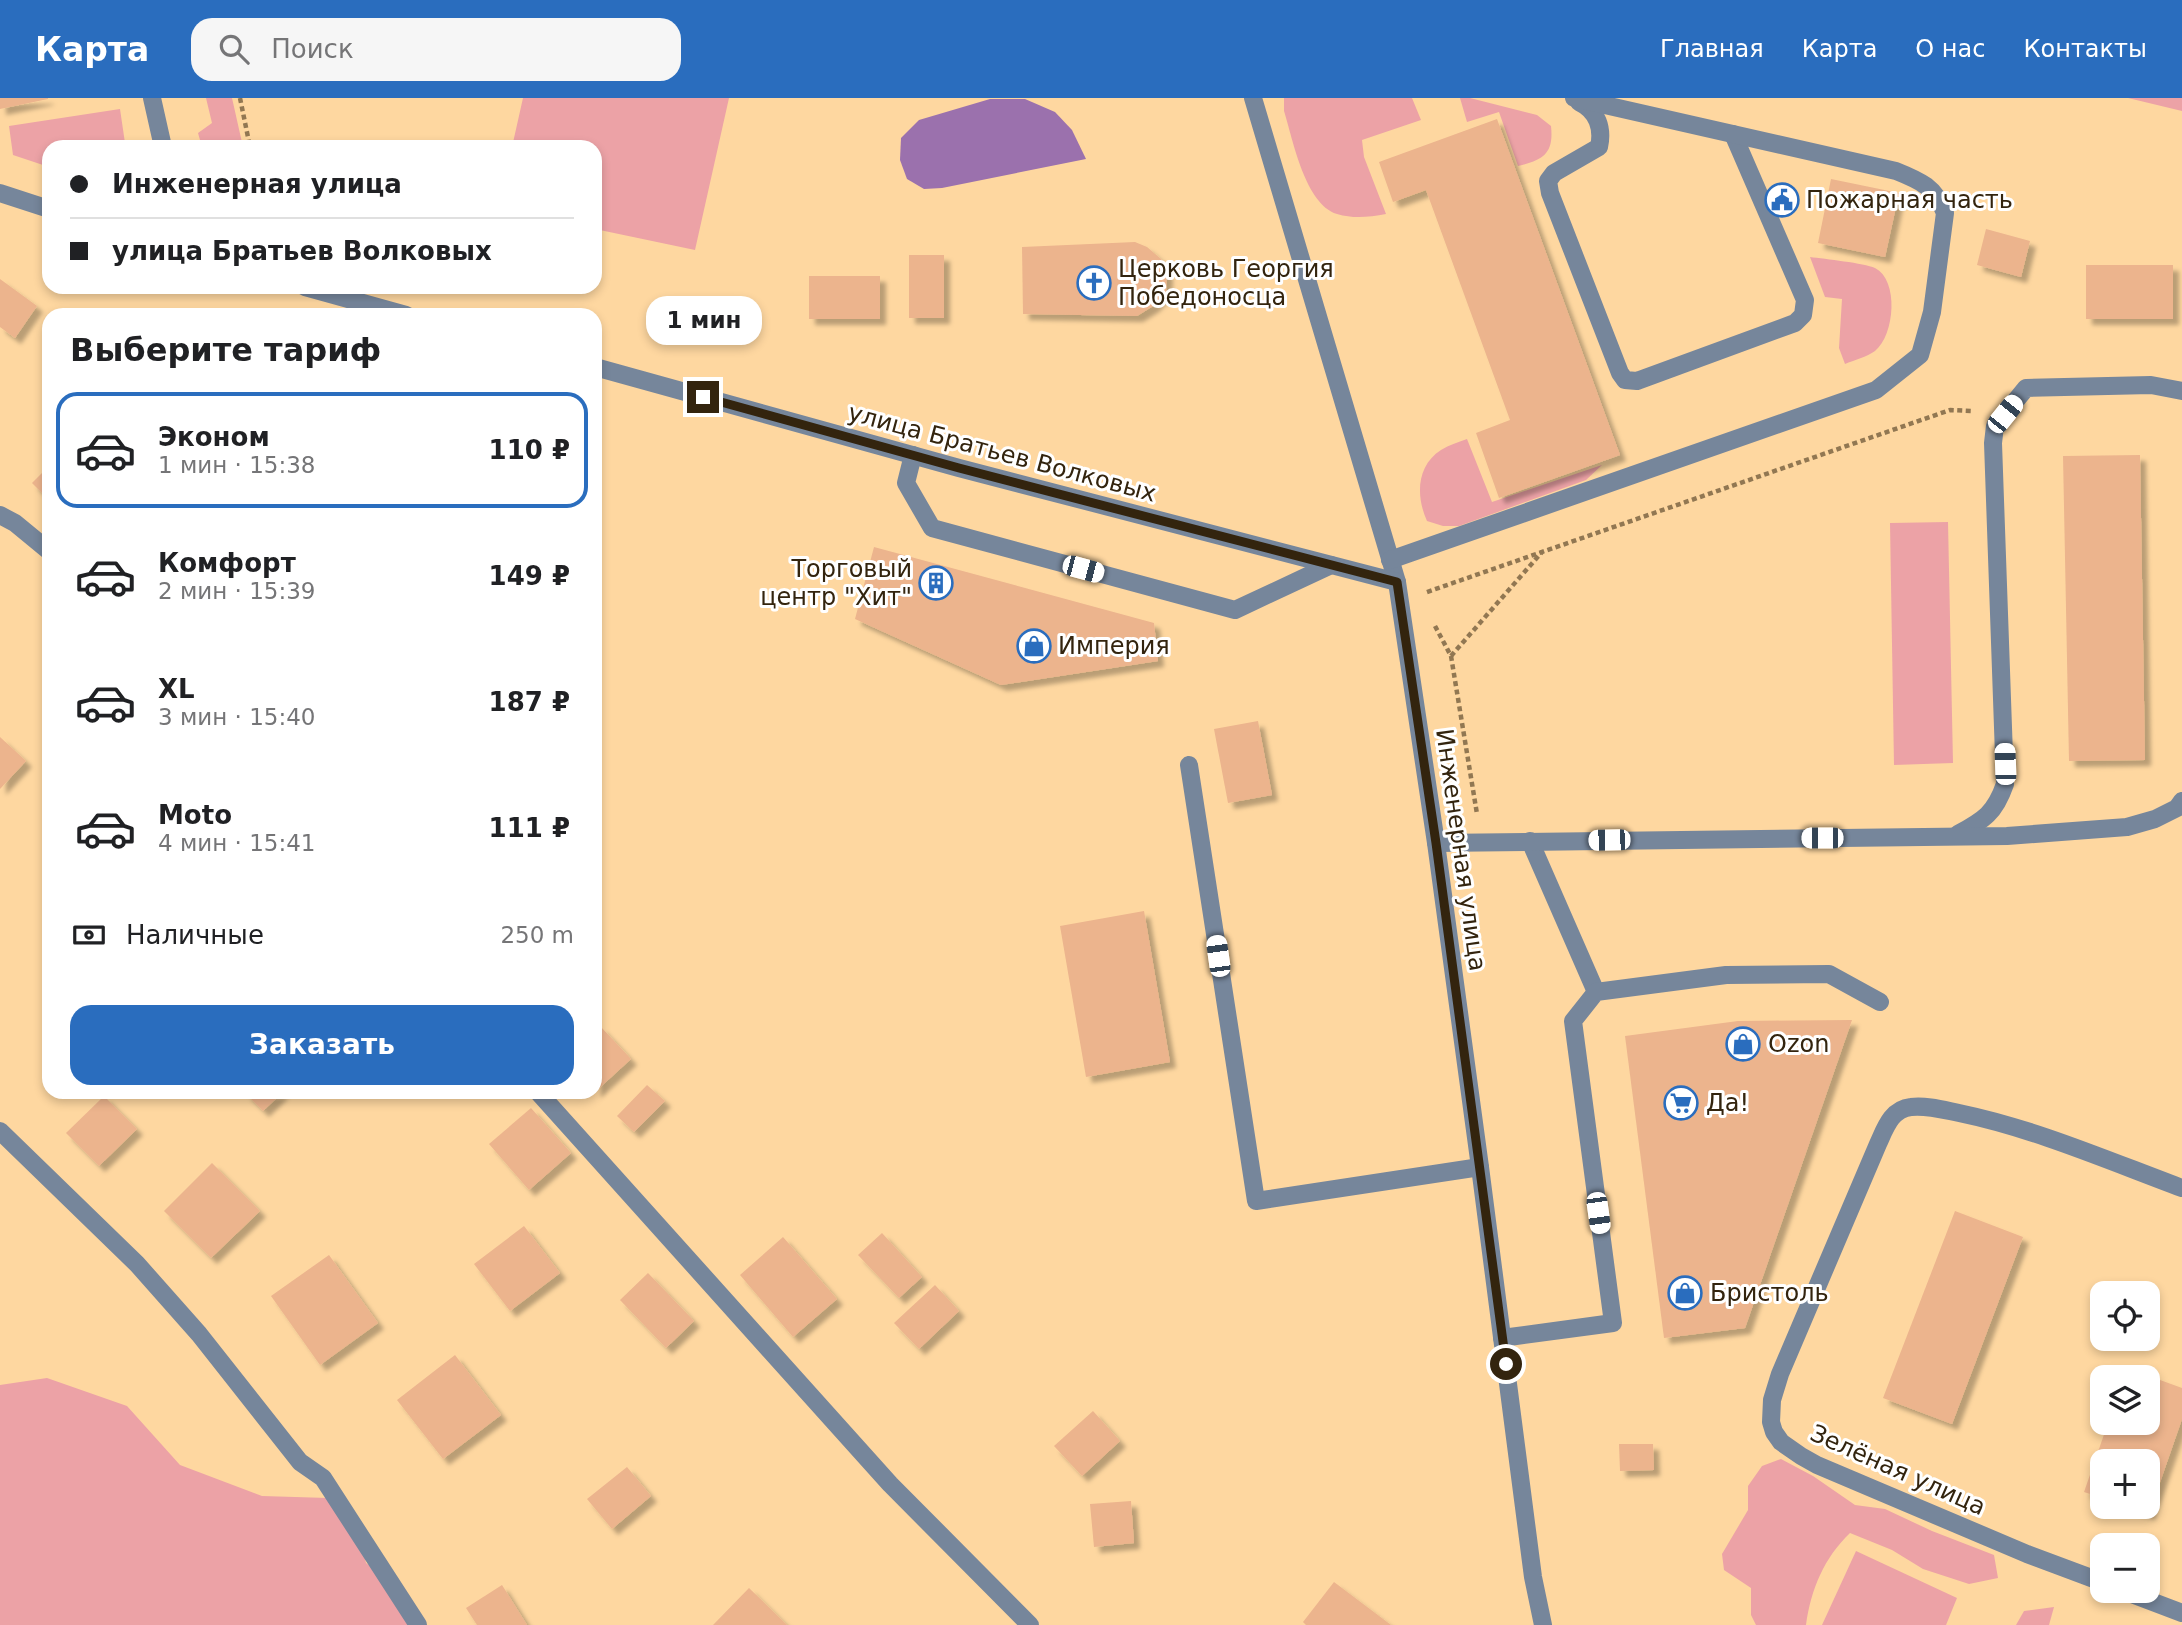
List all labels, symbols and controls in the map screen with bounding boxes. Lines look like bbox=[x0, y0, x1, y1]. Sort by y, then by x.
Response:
search box bbox=[191, 18, 681, 81]
text: Карта bbox=[35, 30, 149, 69]
icon: search bbox=[215, 30, 253, 68]
text: Поиск bbox=[271, 34, 354, 64]
text: Главная bbox=[1660, 35, 1764, 63]
text: Карта bbox=[1802, 35, 1877, 63]
text: О нас bbox=[1915, 35, 1985, 63]
text: Контакты bbox=[2023, 35, 2147, 63]
text: Инженерная улица bbox=[112, 169, 402, 199]
public building icon: Пожарная часть bbox=[1763, 181, 1801, 219]
place label: Пожарная часть bbox=[1806, 186, 2013, 214]
text: улица Братьев Волковых bbox=[112, 236, 492, 266]
place label: Церковь Георгия Победоносца bbox=[1118, 255, 1334, 311]
church icon: Церковь Георгия Победоносца bbox=[1075, 264, 1113, 302]
callout: 1 мин bbox=[645, 296, 761, 344]
text: 1 мин bbox=[667, 307, 741, 333]
text: Выберите тариф bbox=[70, 331, 381, 369]
route end bbox=[687, 381, 719, 413]
car bbox=[1984, 391, 2027, 437]
street label: улица Братьев Волковых bbox=[845, 398, 1159, 508]
icon: car bbox=[74, 419, 137, 482]
text: Эконом bbox=[158, 422, 270, 452]
text: 110 ₽ bbox=[489, 435, 570, 465]
text: 1 мин · 15:38 bbox=[158, 452, 316, 478]
icon: car bbox=[74, 545, 137, 608]
text: Комфорт bbox=[158, 548, 296, 578]
car bbox=[1060, 553, 1107, 585]
place label: Торговый центр "Хит" bbox=[760, 555, 912, 611]
text: 149 ₽ bbox=[489, 561, 570, 591]
building icon: Торговый центр "Хит" bbox=[917, 564, 955, 602]
text: 2 мин · 15:39 bbox=[158, 578, 316, 604]
shop icon: Империя bbox=[1015, 627, 1053, 665]
place label: Империя bbox=[1058, 632, 1170, 660]
icon: car bbox=[74, 671, 137, 734]
text: XL bbox=[158, 674, 195, 704]
text: 187 ₽ bbox=[489, 687, 570, 717]
text: 3 мин · 15:40 bbox=[158, 704, 316, 730]
street label: Инженерная улица bbox=[1430, 727, 1492, 973]
car bbox=[1994, 743, 2017, 785]
icon: car bbox=[74, 797, 137, 860]
text: Moto bbox=[158, 800, 232, 830]
text: 111 ₽ bbox=[489, 813, 570, 843]
car bbox=[1802, 828, 1844, 849]
car bbox=[1588, 829, 1631, 851]
text: 4 мин · 15:41 bbox=[158, 830, 316, 856]
icon: cash bbox=[70, 916, 108, 954]
text: Наличные bbox=[126, 920, 264, 950]
text: 250 m bbox=[500, 922, 574, 948]
car bbox=[1205, 934, 1232, 978]
button: Заказать bbox=[70, 1005, 574, 1085]
shop icon: Ozon bbox=[1724, 1025, 1762, 1063]
place label: Ozon bbox=[1768, 1030, 1829, 1058]
supermarket icon: Да! bbox=[1662, 1084, 1700, 1122]
place label: Да! bbox=[1706, 1089, 1749, 1117]
car bbox=[1585, 1191, 1612, 1235]
shop icon: Бристоль bbox=[1666, 1274, 1704, 1312]
place label: Бристоль bbox=[1710, 1279, 1829, 1307]
map controls bbox=[2090, 1281, 2160, 1603]
button: locate bbox=[2090, 1281, 2160, 1351]
route start bbox=[1490, 1348, 1522, 1380]
button: layers bbox=[2090, 1365, 2160, 1435]
street label: Зелёная улица bbox=[1806, 1419, 1990, 1521]
button: + bbox=[2090, 1449, 2160, 1519]
button: − bbox=[2090, 1533, 2160, 1603]

